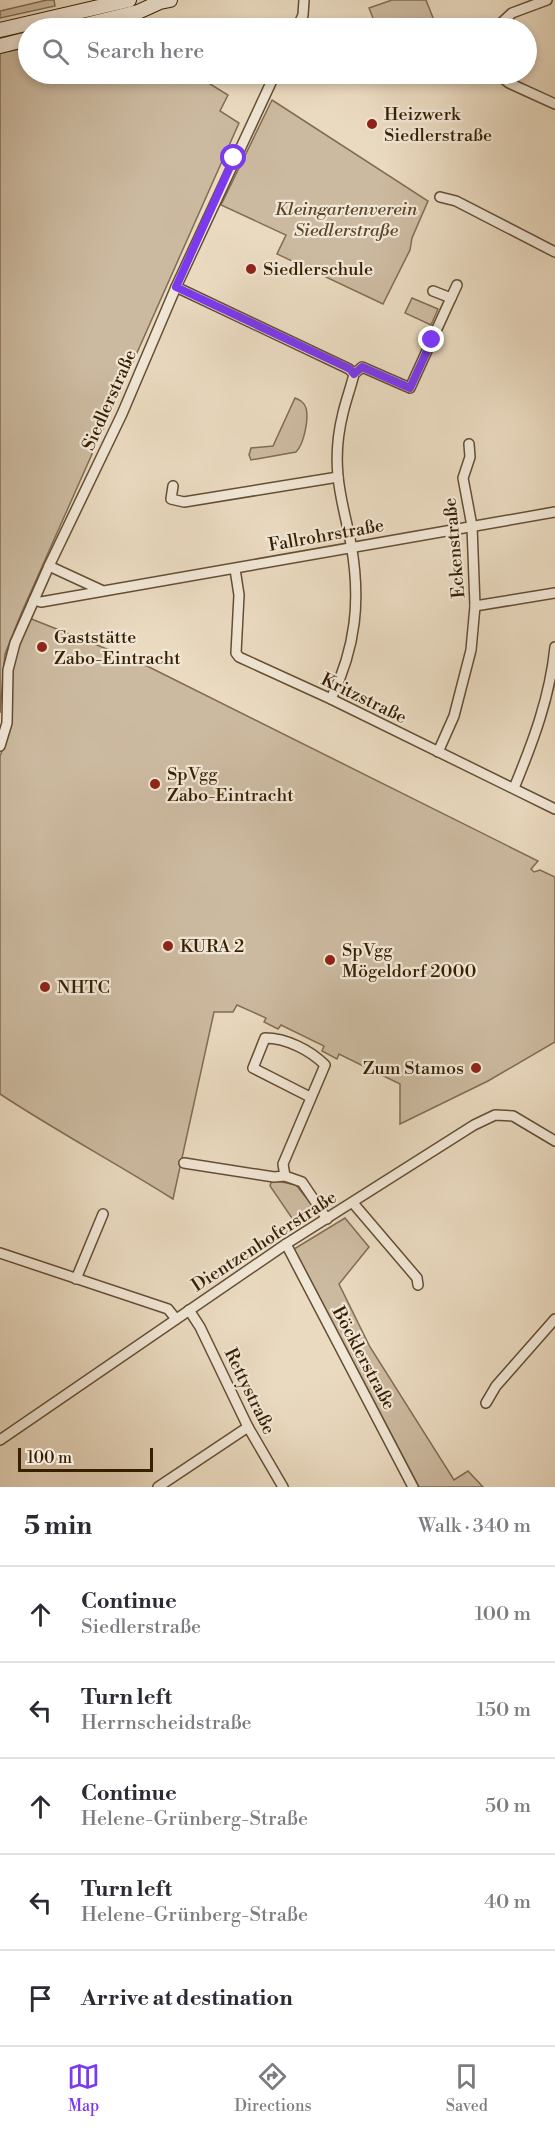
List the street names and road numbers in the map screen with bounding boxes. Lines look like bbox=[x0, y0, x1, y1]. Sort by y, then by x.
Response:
street label: Siedlerstraße bbox=[77, 346, 142, 454]
street label: Eckenstraße bbox=[439, 497, 470, 599]
street label: Fallrohrstraße bbox=[266, 514, 386, 557]
street label: Kritzstraße bbox=[317, 668, 410, 729]
street label: Dientzenhoferstraße bbox=[187, 1186, 341, 1297]
street label: Böcklerstraße bbox=[326, 1302, 400, 1414]
street label: Rettystraße bbox=[219, 1344, 280, 1438]

